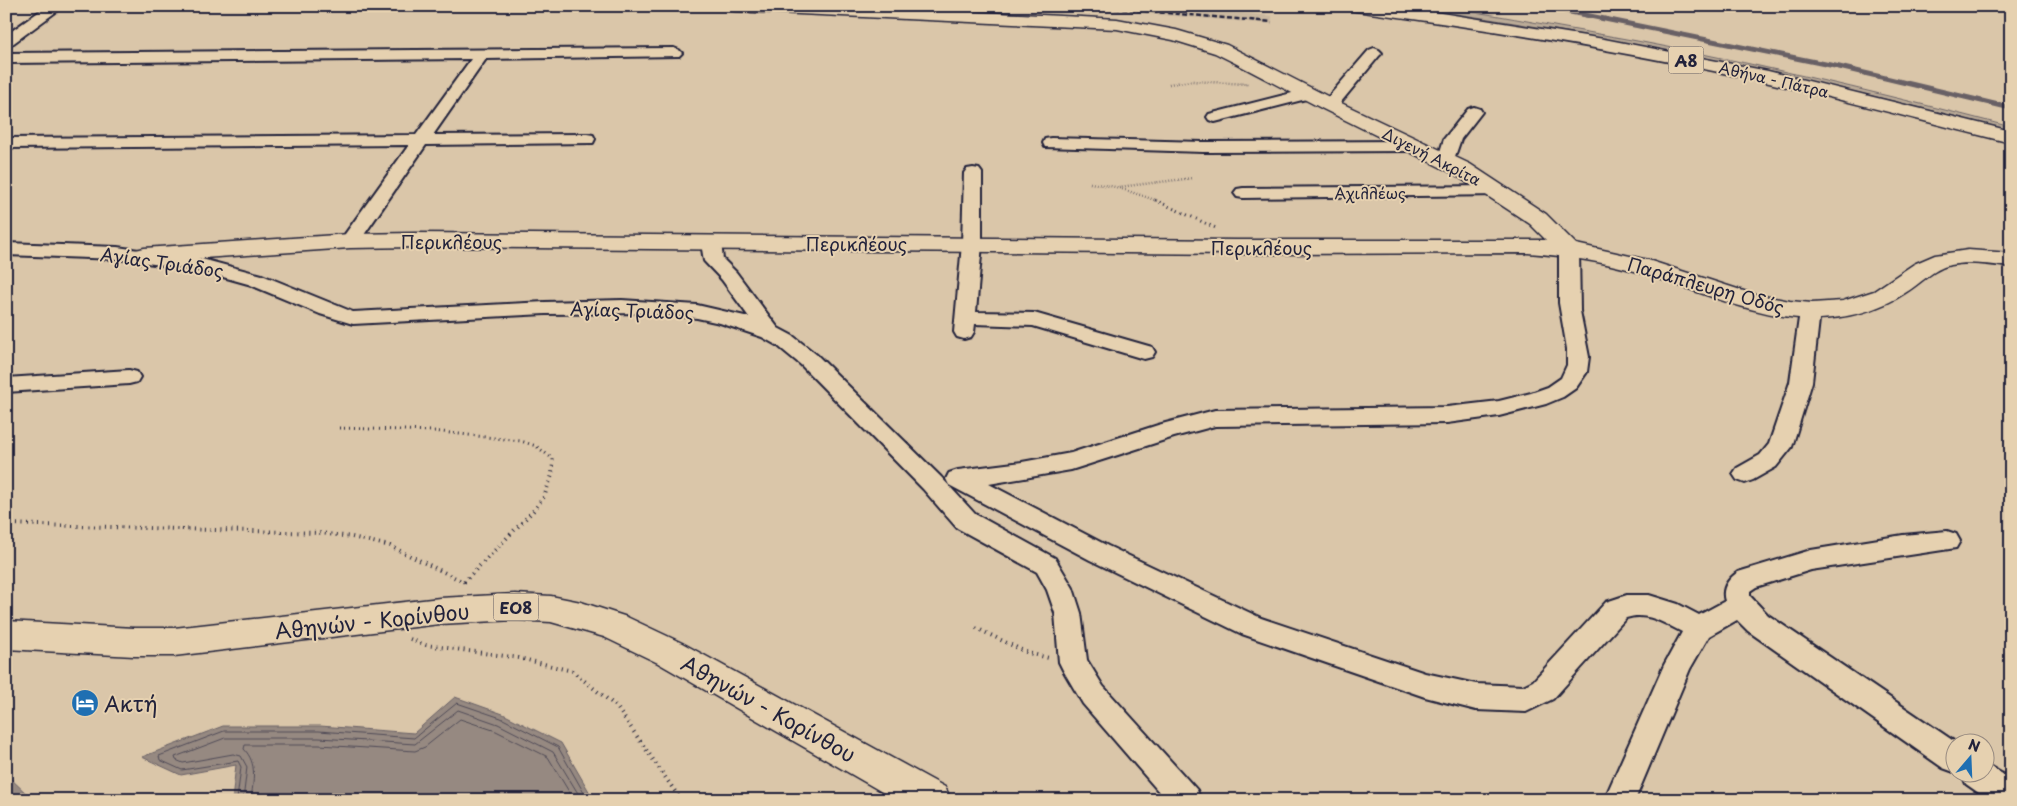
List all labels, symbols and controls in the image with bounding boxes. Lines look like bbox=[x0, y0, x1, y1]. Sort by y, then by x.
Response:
road number: Α8 bbox=[1668, 46, 1704, 74]
street label: Αθήνα - Πάτρα bbox=[1717, 55, 1831, 103]
street label: Διγενή Ακρίτα bbox=[1379, 121, 1485, 191]
street label: Αχιλλέως bbox=[1334, 181, 1406, 204]
street label: Περικλέους bbox=[400, 228, 502, 255]
street label: Περικλέους bbox=[805, 230, 907, 257]
street label: Περικλέους bbox=[1210, 234, 1312, 261]
street label: Αγίας Τριάδος bbox=[99, 240, 225, 284]
street label: Παράπλευρη Οδός bbox=[1624, 250, 1788, 320]
street label: Αγίας Τριάδος bbox=[570, 294, 694, 326]
street label: Αθηνών - Κορίνθου bbox=[273, 594, 471, 646]
road number: ΕΟ8 bbox=[494, 594, 538, 620]
street label: Αθηνών - Κορίνθου bbox=[676, 647, 862, 769]
place label: Ακτή bbox=[104, 687, 158, 719]
hotel icon: Ακτή bbox=[70, 688, 100, 718]
north arrow bbox=[1944, 734, 1994, 784]
text: N bbox=[1966, 734, 1983, 757]

